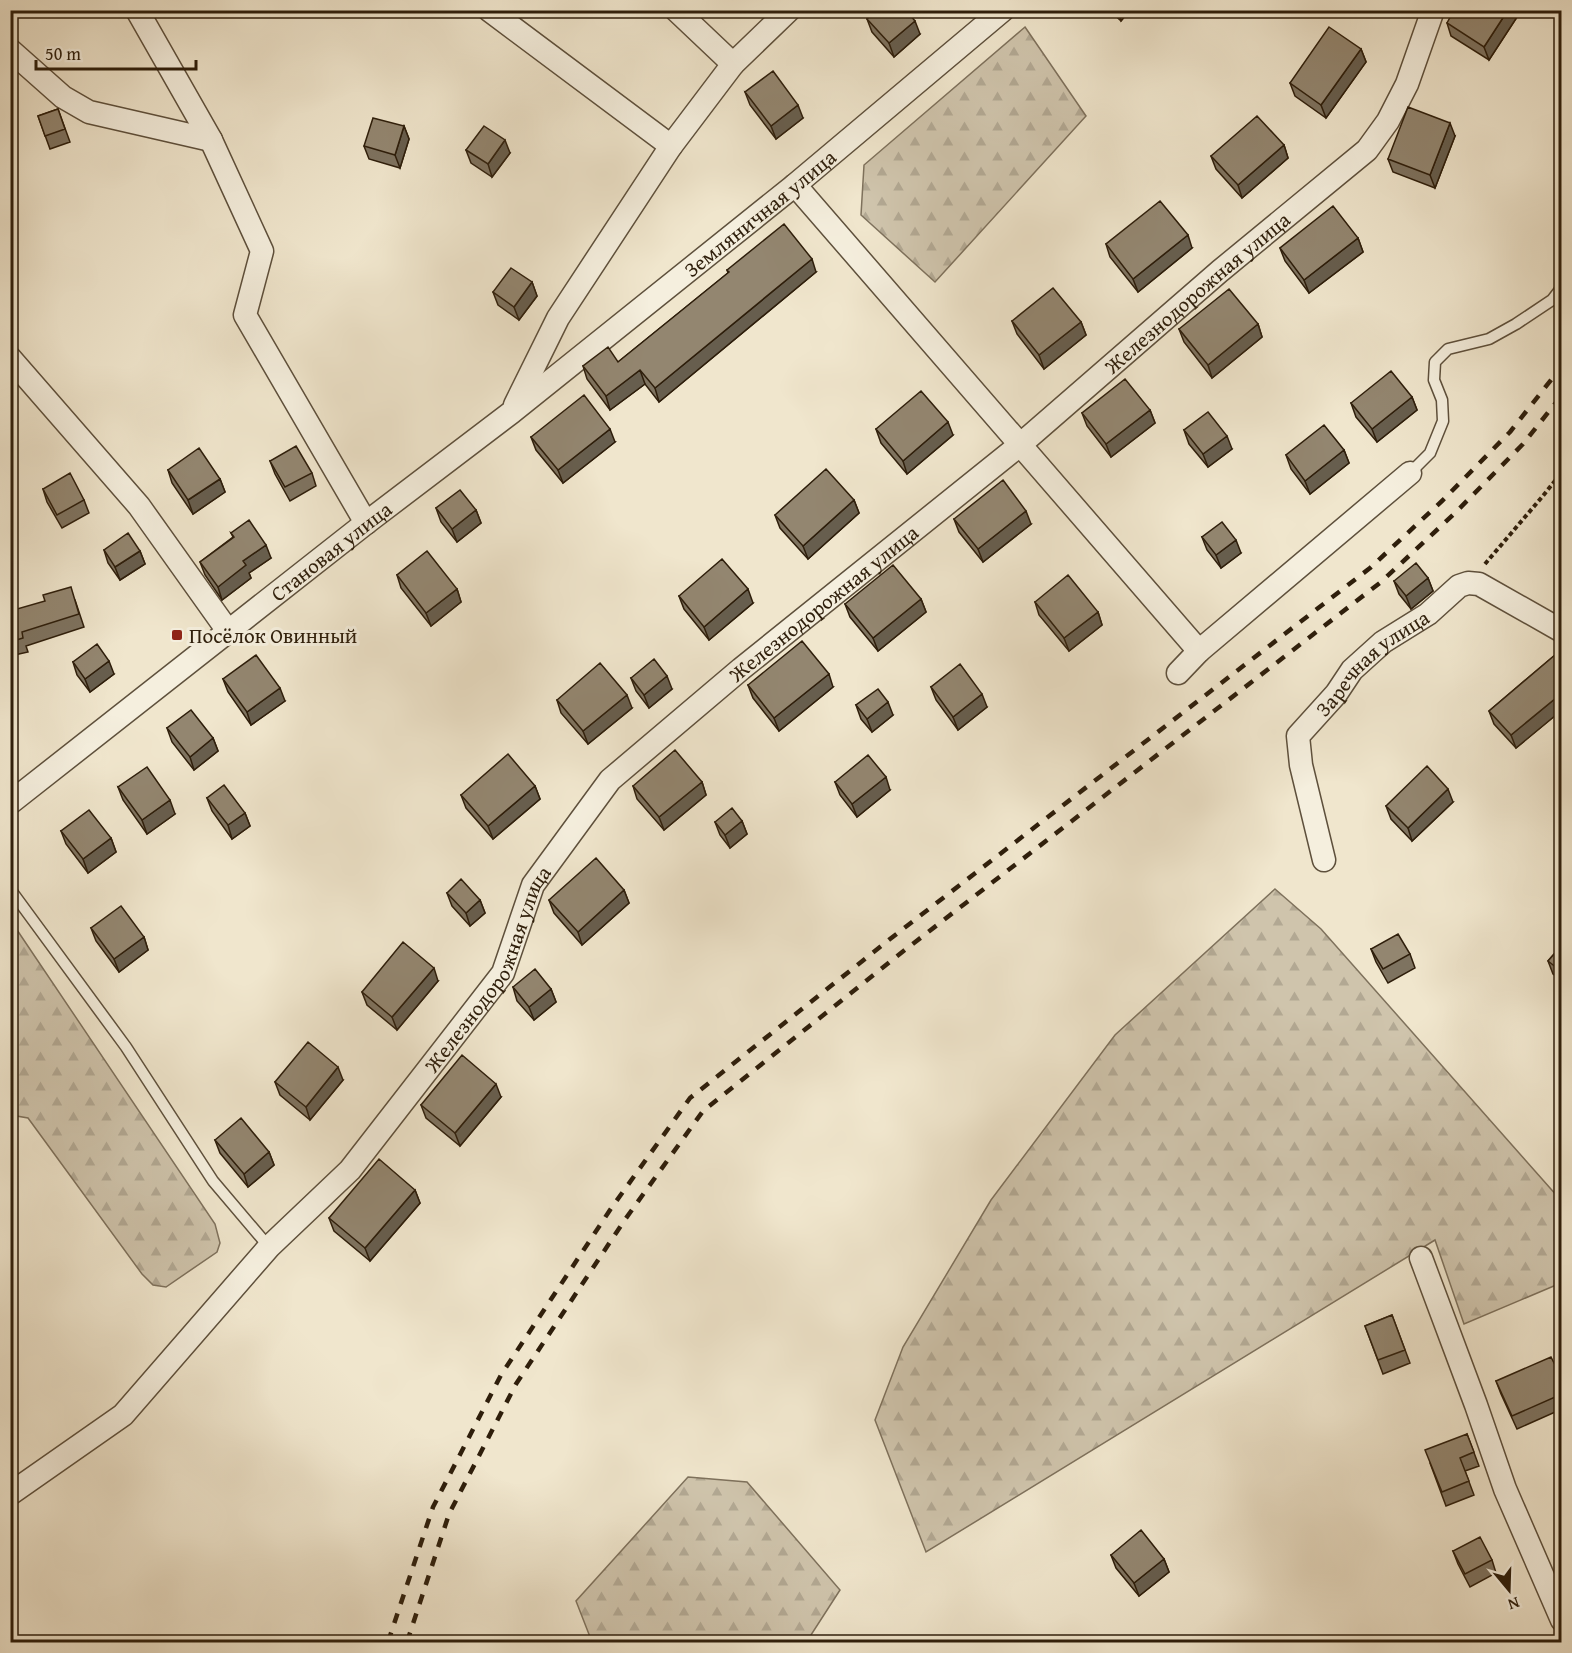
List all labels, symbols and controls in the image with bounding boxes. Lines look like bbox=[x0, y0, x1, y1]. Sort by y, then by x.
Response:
scale bar bbox=[36, 33, 196, 71]
text: 50 m bbox=[45, 40, 81, 67]
street label: Земляничная улица bbox=[677, 142, 842, 284]
street label: Железнодорожная улица bbox=[1096, 204, 1297, 381]
street label: Становая улица bbox=[263, 493, 398, 608]
street label: Железнодорожная улица bbox=[721, 517, 925, 689]
street label: Заречная улица bbox=[1308, 602, 1435, 723]
place label: Посёлок Овинный bbox=[189, 620, 357, 651]
marker: Посёлок Овинный bbox=[170, 628, 184, 642]
street label: Железнодорожная улица bbox=[416, 859, 558, 1079]
north arrow bbox=[1479, 1560, 1539, 1620]
text: N bbox=[1505, 1591, 1523, 1617]

